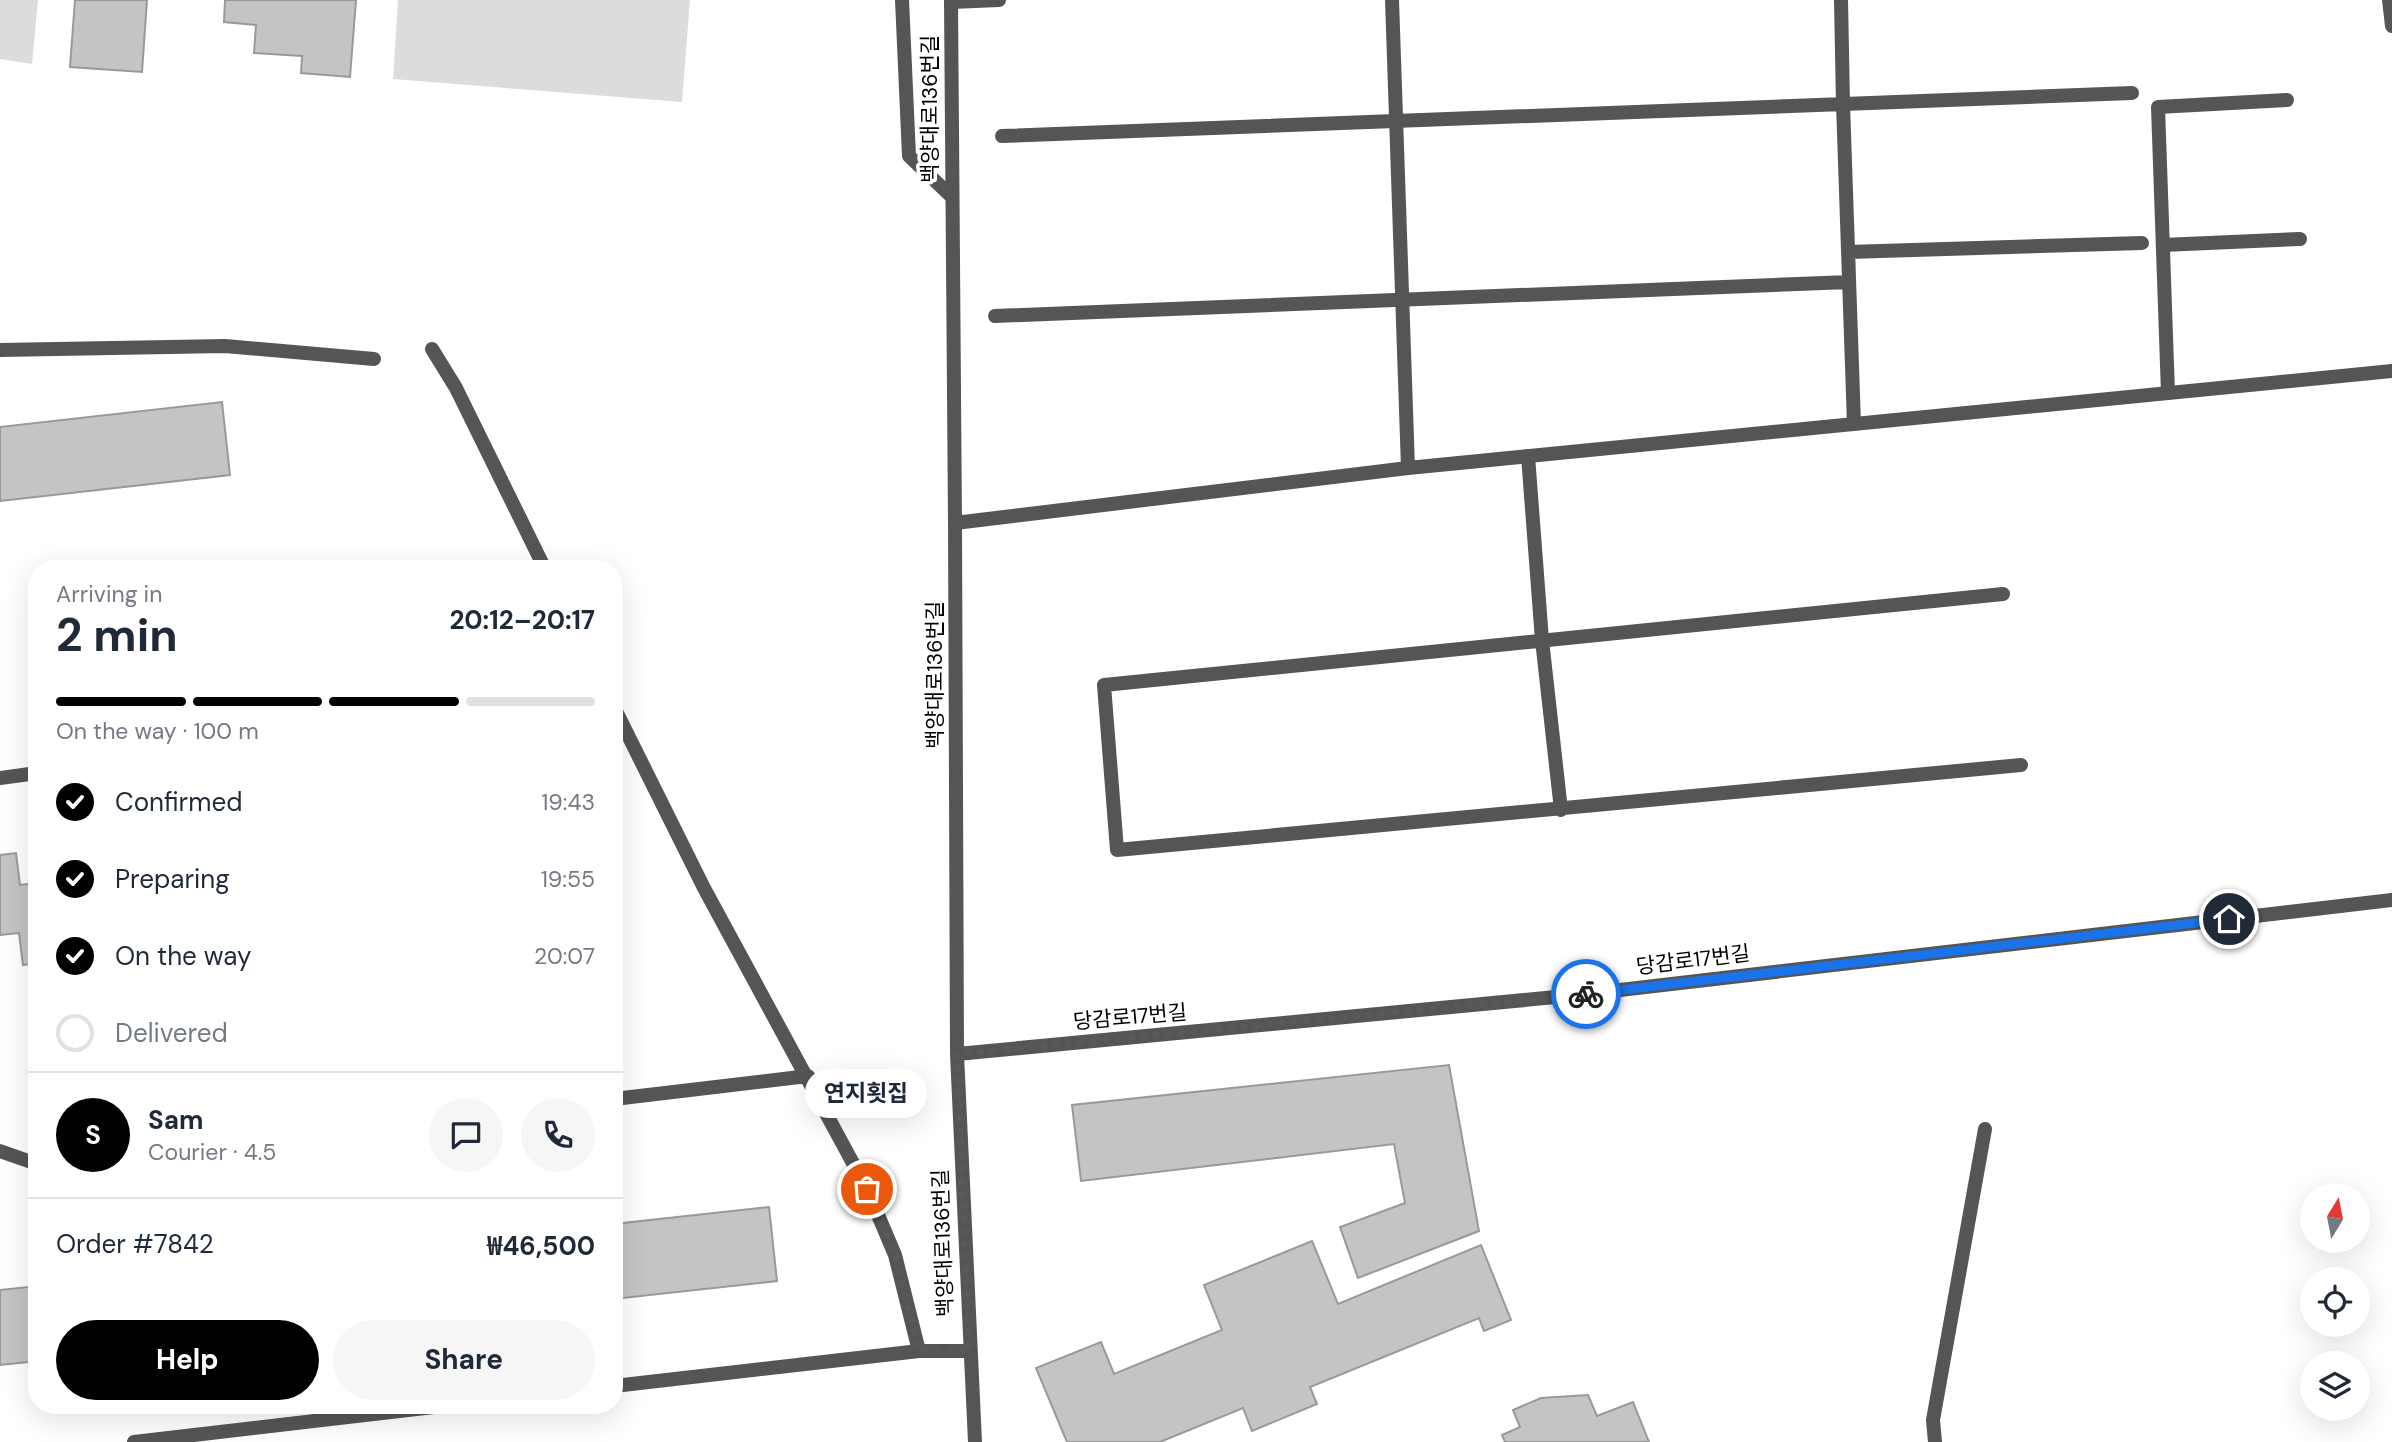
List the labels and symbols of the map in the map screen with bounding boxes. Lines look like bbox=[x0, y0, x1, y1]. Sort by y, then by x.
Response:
street label: 백양대로136번길 bbox=[916, 35, 944, 183]
street label: 백양대로136번길 bbox=[921, 601, 949, 749]
pin bbox=[2199, 889, 2259, 949]
street label: 당감로17번길 bbox=[1635, 939, 1751, 981]
courier bbox=[1551, 959, 1621, 1029]
street label: 당감로17번길 bbox=[1072, 998, 1188, 1036]
callout: 연지횟집 bbox=[806, 1070, 928, 1119]
pin bbox=[837, 1159, 897, 1219]
street label: 백양대로136번길 bbox=[926, 1169, 960, 1317]
north arrow bbox=[2300, 1183, 2370, 1253]

